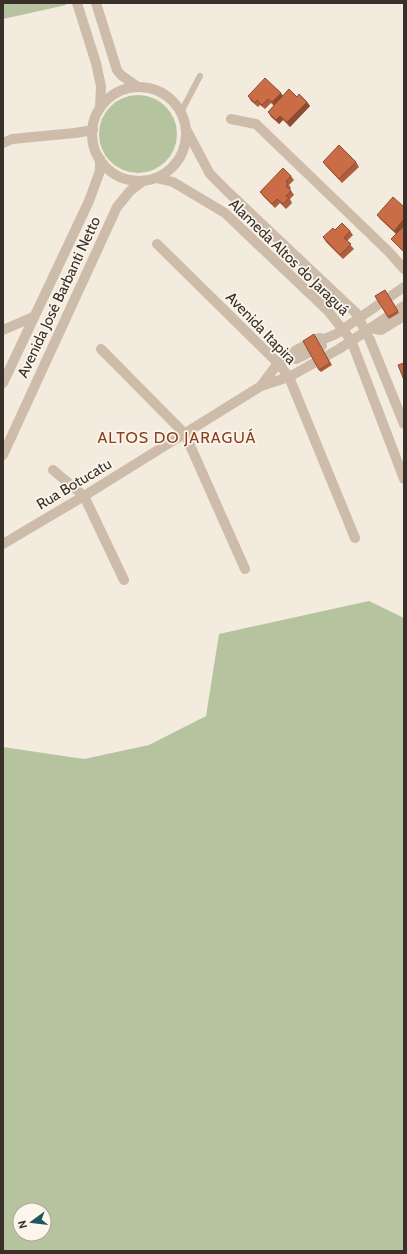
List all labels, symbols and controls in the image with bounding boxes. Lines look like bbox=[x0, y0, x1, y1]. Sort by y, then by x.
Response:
street label: Alameda Altos do Jaraguá bbox=[225, 195, 353, 320]
street label: Avenida José Barbanti Netto bbox=[14, 214, 104, 380]
street label: Avenida Itapira bbox=[222, 288, 300, 368]
district label: ALTOS DO JARAGUÁ bbox=[98, 428, 256, 447]
street label: Rua Botucatu bbox=[33, 455, 115, 513]
north arrow bbox=[12, 1202, 52, 1242]
text: N bbox=[15, 1219, 30, 1230]

